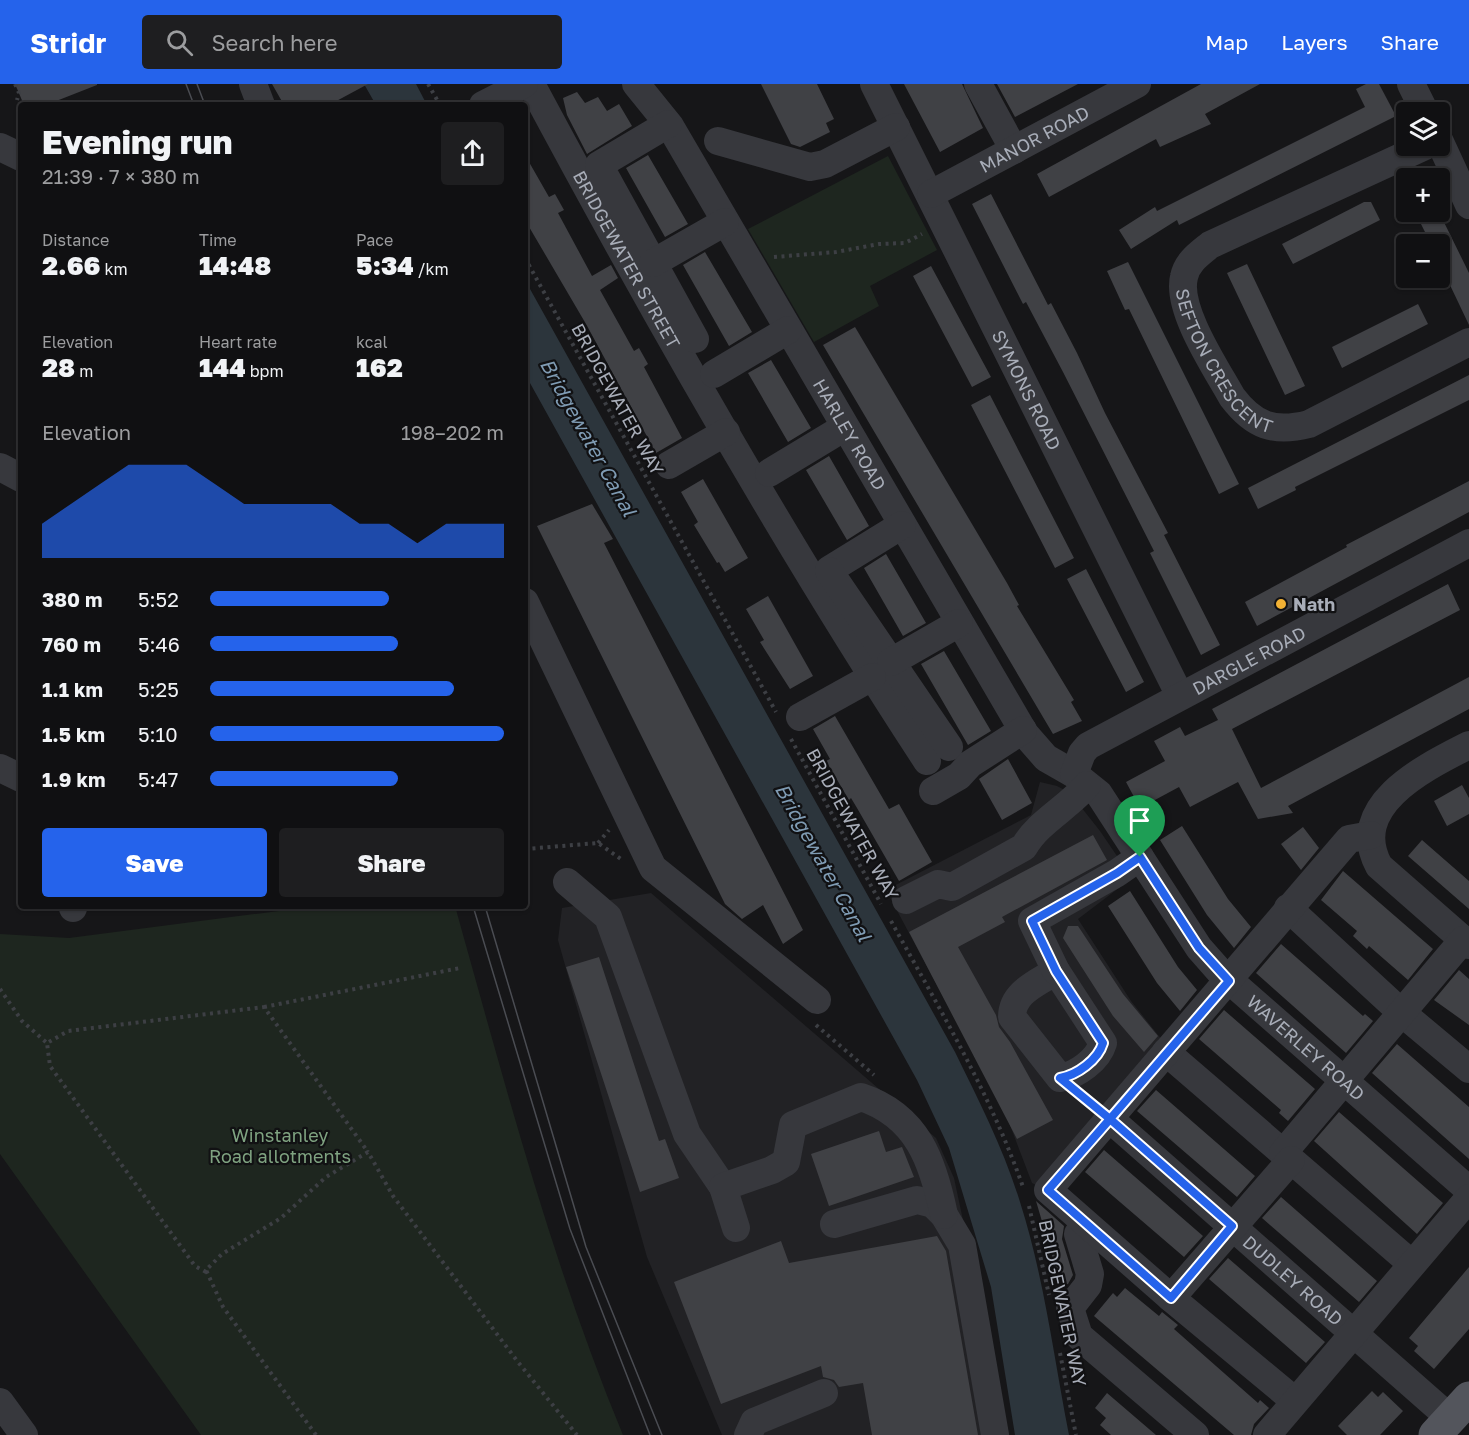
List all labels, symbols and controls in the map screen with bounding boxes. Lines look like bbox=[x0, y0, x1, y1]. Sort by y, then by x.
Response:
search box bbox=[142, 15, 562, 69]
text: Stridr bbox=[30, 26, 106, 59]
icon: search bbox=[163, 26, 196, 59]
text: Search here bbox=[211, 29, 337, 56]
text: Map bbox=[1205, 29, 1248, 55]
text: Layers bbox=[1281, 29, 1348, 55]
text: Share bbox=[1381, 29, 1439, 55]
street label: MANOR ROAD bbox=[976, 101, 1093, 177]
map controls bbox=[1396, 102, 1450, 288]
button: layers bbox=[1396, 102, 1450, 156]
text: Evening run bbox=[42, 122, 233, 161]
button: share bbox=[441, 122, 504, 185]
text: 21:39 · 7 × 380 m bbox=[42, 164, 200, 188]
street label: BRIDGEWATER STREET bbox=[569, 167, 685, 352]
button: + bbox=[1396, 168, 1450, 222]
text: Distance bbox=[42, 230, 109, 250]
text: Time bbox=[199, 230, 237, 250]
text: Pace bbox=[356, 230, 393, 250]
button: − bbox=[1396, 234, 1450, 288]
text: 2.66 bbox=[42, 250, 101, 281]
text: 14:48 bbox=[199, 250, 271, 281]
text: 5:34 bbox=[356, 250, 414, 281]
text: km bbox=[101, 259, 128, 279]
text: /km bbox=[414, 259, 449, 279]
street label: SEFTON CRESCENT bbox=[1172, 287, 1276, 437]
street label: BRIDGEWATER WAY bbox=[567, 319, 669, 479]
street label: SYMONS ROAD bbox=[988, 326, 1066, 453]
text: Elevation bbox=[42, 332, 113, 352]
text: Heart rate bbox=[199, 332, 277, 352]
text: kcal bbox=[356, 332, 388, 352]
text: 28 bbox=[42, 352, 75, 383]
text: 144 bbox=[199, 352, 246, 383]
text: 162 bbox=[356, 352, 403, 383]
water label: Bridgewater Canal bbox=[535, 354, 643, 521]
text: m bbox=[75, 361, 93, 381]
text: bpm bbox=[246, 361, 284, 381]
street label: HARLEY ROAD bbox=[809, 375, 891, 494]
text: Elevation bbox=[42, 420, 131, 444]
text: 198–202 m bbox=[401, 420, 504, 444]
text: 380 m bbox=[42, 587, 103, 611]
text: 5:52 bbox=[138, 587, 179, 611]
place label: Nath bbox=[1293, 593, 1335, 615]
marker: Nath bbox=[1274, 597, 1288, 611]
street label: DARGLE ROAD bbox=[1189, 621, 1309, 699]
text: 760 m bbox=[42, 632, 101, 656]
text: 5:46 bbox=[138, 632, 180, 656]
text: 1.1 km bbox=[42, 677, 103, 701]
text: 5:25 bbox=[138, 677, 179, 701]
text: 1.5 km bbox=[42, 722, 105, 746]
text: 5:10 bbox=[138, 722, 178, 746]
street label: BRIDGEWATER WAY bbox=[802, 744, 904, 904]
text: 1.9 km bbox=[42, 767, 106, 791]
text: 5:47 bbox=[138, 767, 178, 791]
water label: Bridgewater Canal bbox=[770, 779, 878, 946]
pin bbox=[1114, 795, 1165, 857]
icon: arrive bbox=[1123, 804, 1156, 837]
button: Save bbox=[42, 828, 267, 897]
button: Share bbox=[279, 828, 504, 897]
street label: WAVERLEY ROAD bbox=[1242, 990, 1369, 1105]
park label: Winstanley Road allotments bbox=[209, 1124, 351, 1167]
street label: BRIDGEWATER WAY bbox=[1035, 1218, 1092, 1389]
street label: DUDLEY ROAD bbox=[1239, 1230, 1348, 1330]

